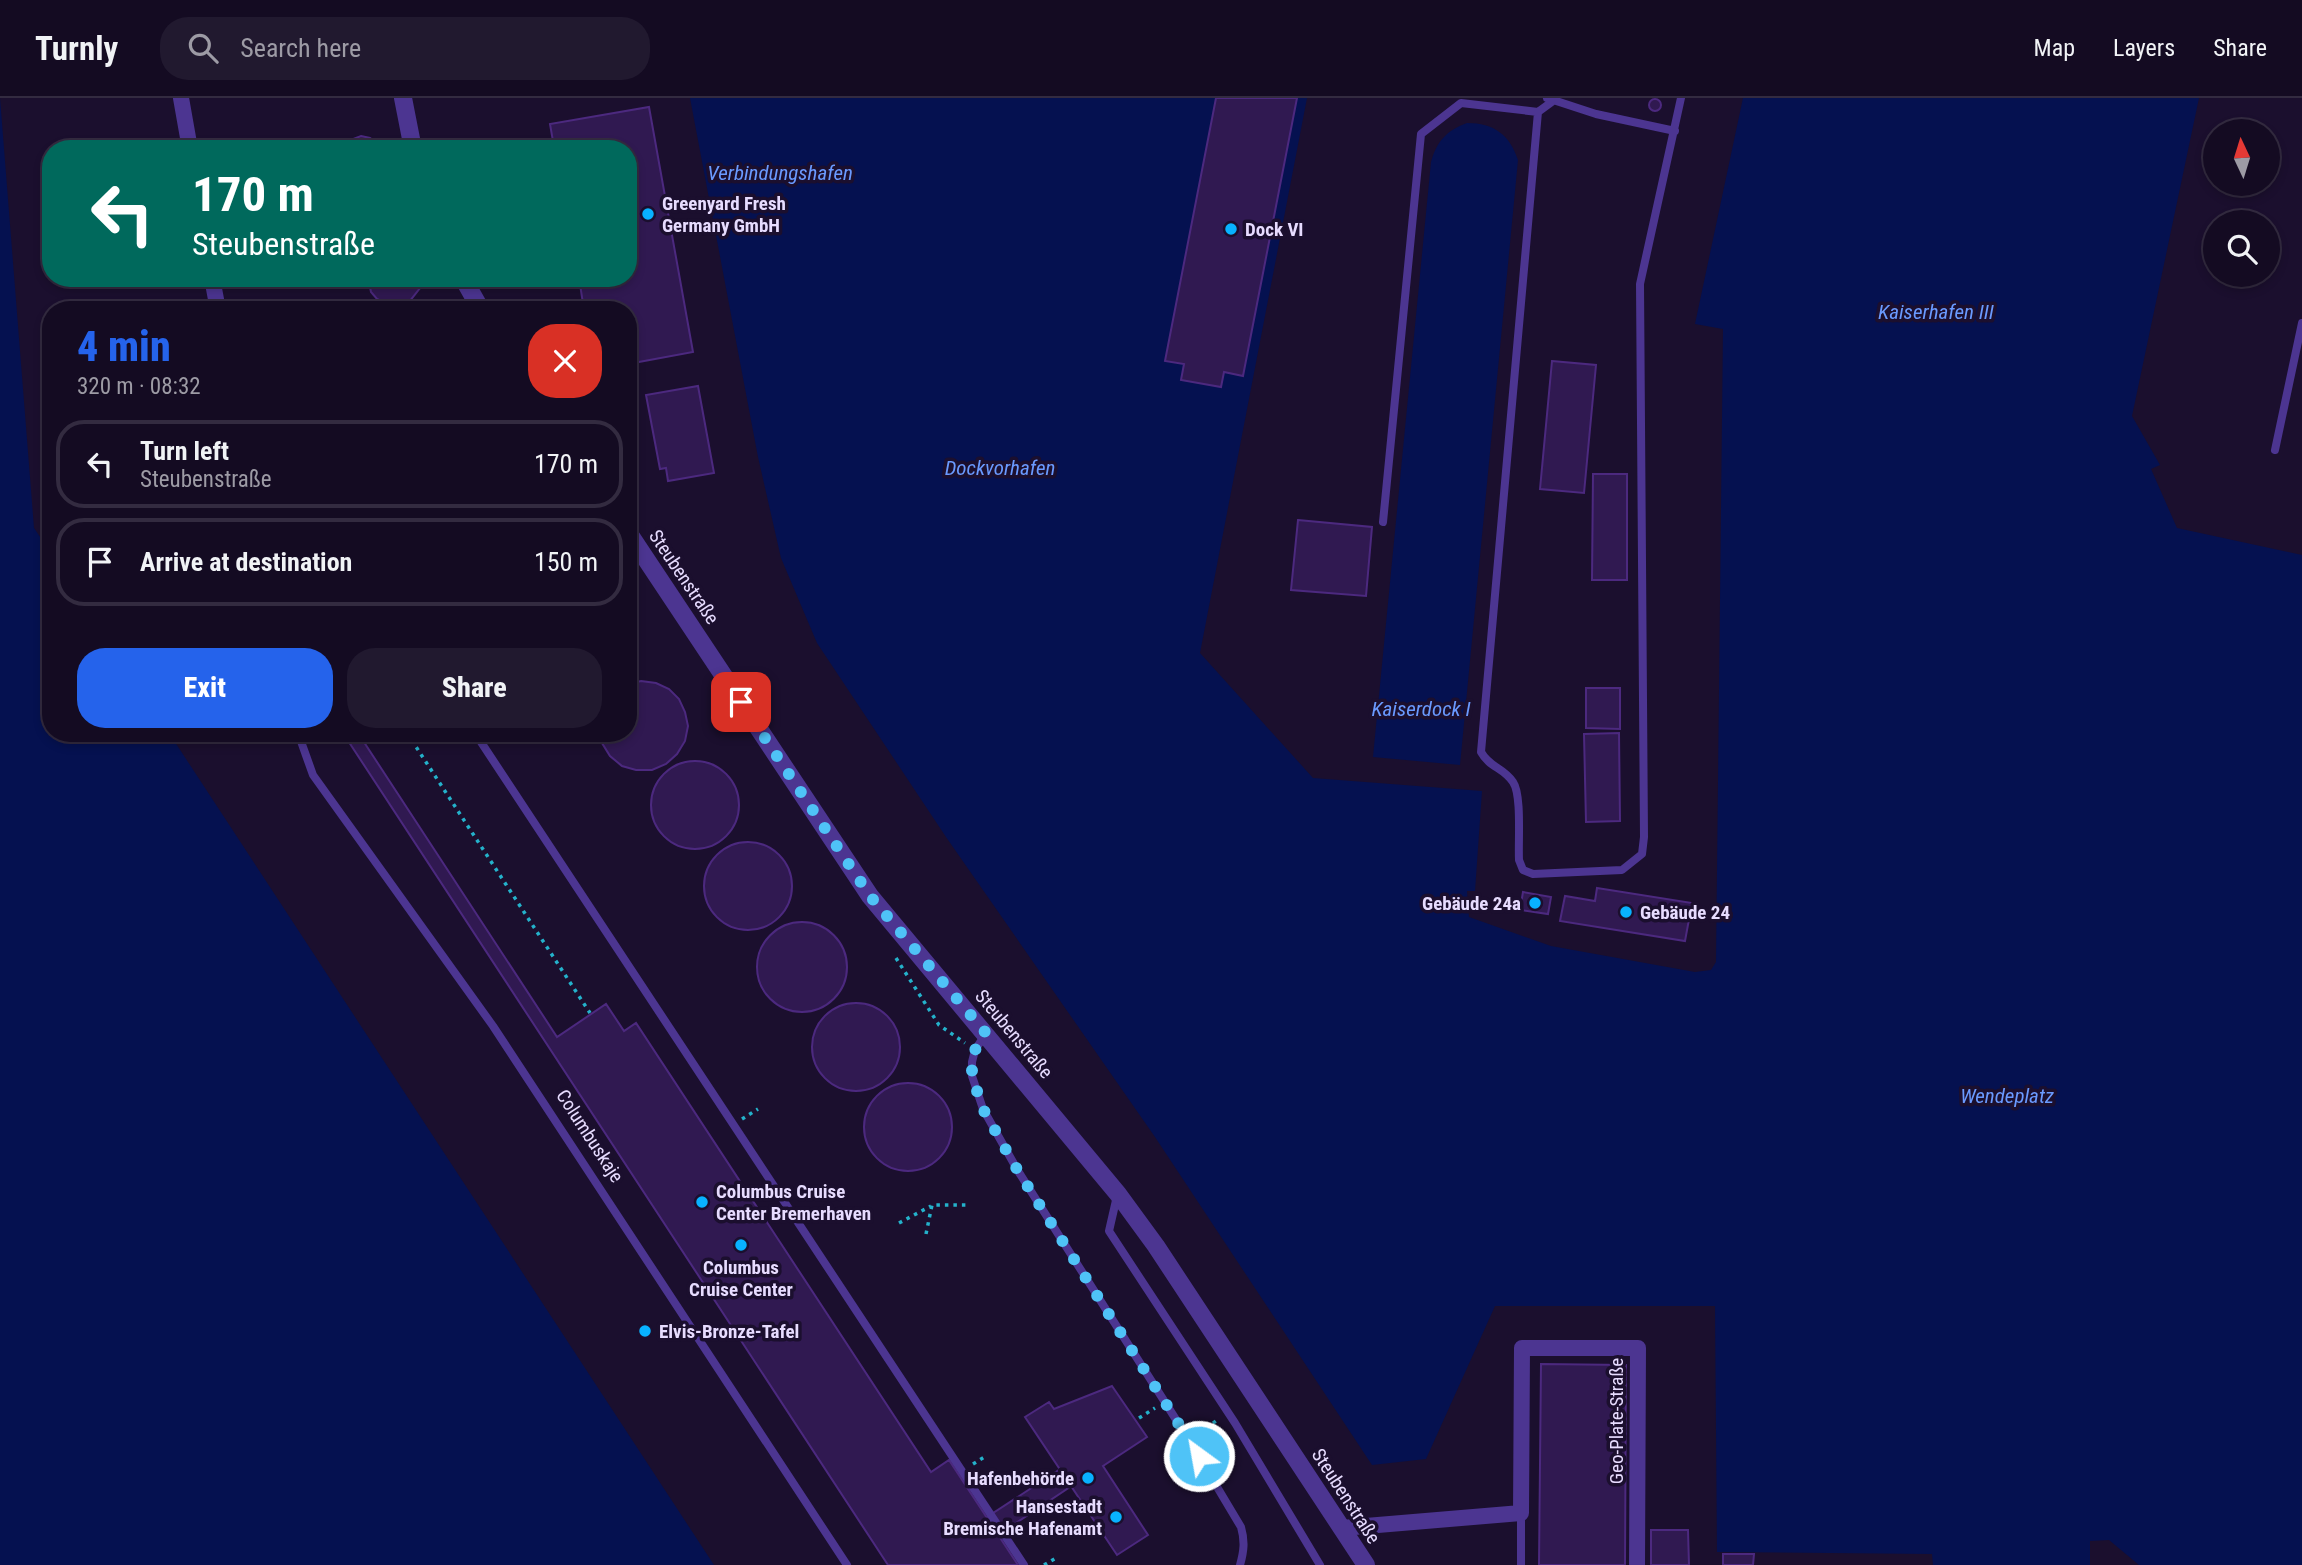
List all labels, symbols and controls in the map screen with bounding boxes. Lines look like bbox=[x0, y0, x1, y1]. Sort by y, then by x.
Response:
search box bbox=[160, 17, 650, 80]
text: Turnly bbox=[35, 29, 118, 68]
icon: search bbox=[184, 29, 222, 67]
text: Search here bbox=[240, 33, 361, 63]
text: Map bbox=[2034, 34, 2075, 62]
text: Layers bbox=[2113, 34, 2175, 62]
text: Share bbox=[2213, 34, 2267, 62]
north arrow bbox=[2203, 119, 2280, 196]
map controls bbox=[2203, 119, 2280, 287]
water label: Verbindungshafen bbox=[707, 161, 853, 185]
text: 170 m bbox=[192, 166, 314, 223]
icon: left bbox=[77, 168, 168, 259]
place label: Greenyard Fresh Germany GmbH bbox=[662, 192, 786, 237]
marker: Greenyard Fresh Germany GmbH bbox=[640, 206, 656, 222]
button: search bbox=[2203, 210, 2280, 287]
place label: Dock VI bbox=[1245, 218, 1304, 241]
marker: Dock VI bbox=[1223, 221, 1239, 237]
text: Steubenstraße bbox=[192, 225, 375, 263]
water label: Kaiserhafen III bbox=[1878, 300, 1994, 324]
text: 4 min bbox=[77, 322, 171, 371]
button: close bbox=[528, 324, 602, 398]
text: 320 m · 08:32 bbox=[77, 373, 201, 400]
text: Turn left bbox=[140, 436, 229, 466]
icon: left bbox=[81, 445, 119, 483]
text: 170 m bbox=[534, 449, 598, 479]
water label: Dockvorhafen bbox=[945, 456, 1055, 480]
text: Steubenstraße bbox=[140, 466, 272, 493]
street label: Steubenstraße bbox=[644, 526, 724, 629]
icon: arrive bbox=[81, 543, 119, 581]
text: Arrive at destination bbox=[140, 547, 352, 577]
text: 150 m bbox=[534, 547, 598, 577]
button: Exit bbox=[77, 648, 333, 728]
button: Share bbox=[347, 648, 602, 728]
pin bbox=[711, 672, 771, 732]
icon: arrive bbox=[722, 683, 760, 721]
water label: Kaiserdock I bbox=[1371, 697, 1471, 721]
place label: Gebäude 24a bbox=[1422, 892, 1521, 915]
marker: Gebäude 24a bbox=[1527, 895, 1543, 911]
place label: Gebäude 24 bbox=[1640, 901, 1730, 924]
marker: Gebäude 24 bbox=[1618, 904, 1634, 920]
street label: Steubenstraße bbox=[970, 985, 1058, 1083]
water label: Wendeplatz bbox=[1960, 1084, 2054, 1108]
street label: Columbuskaje bbox=[551, 1085, 629, 1187]
place label: Columbus Cruise Center Bremerhaven bbox=[716, 1180, 871, 1225]
marker: Columbus Cruise Center Bremerhaven bbox=[694, 1194, 710, 1210]
marker: Columbus Cruise Center bbox=[733, 1237, 749, 1253]
place label: Columbus Cruise Center bbox=[689, 1256, 793, 1301]
place label: Elvis-Bronze-Tafel bbox=[659, 1320, 799, 1343]
marker: Elvis-Bronze-Tafel bbox=[637, 1323, 653, 1339]
street label: Geo-Plate-Straße bbox=[1605, 1358, 1628, 1484]
position arrow bbox=[1162, 1419, 1236, 1493]
street label: Steubenstraße bbox=[1307, 1444, 1385, 1548]
place label: Hafenbehörde bbox=[967, 1467, 1074, 1490]
marker: Hafenbehörde bbox=[1080, 1470, 1096, 1486]
place label: Hansestadt Bremische Hafenamt bbox=[943, 1495, 1102, 1540]
marker: Hansestadt Bremische Hafenamt bbox=[1108, 1509, 1124, 1525]

